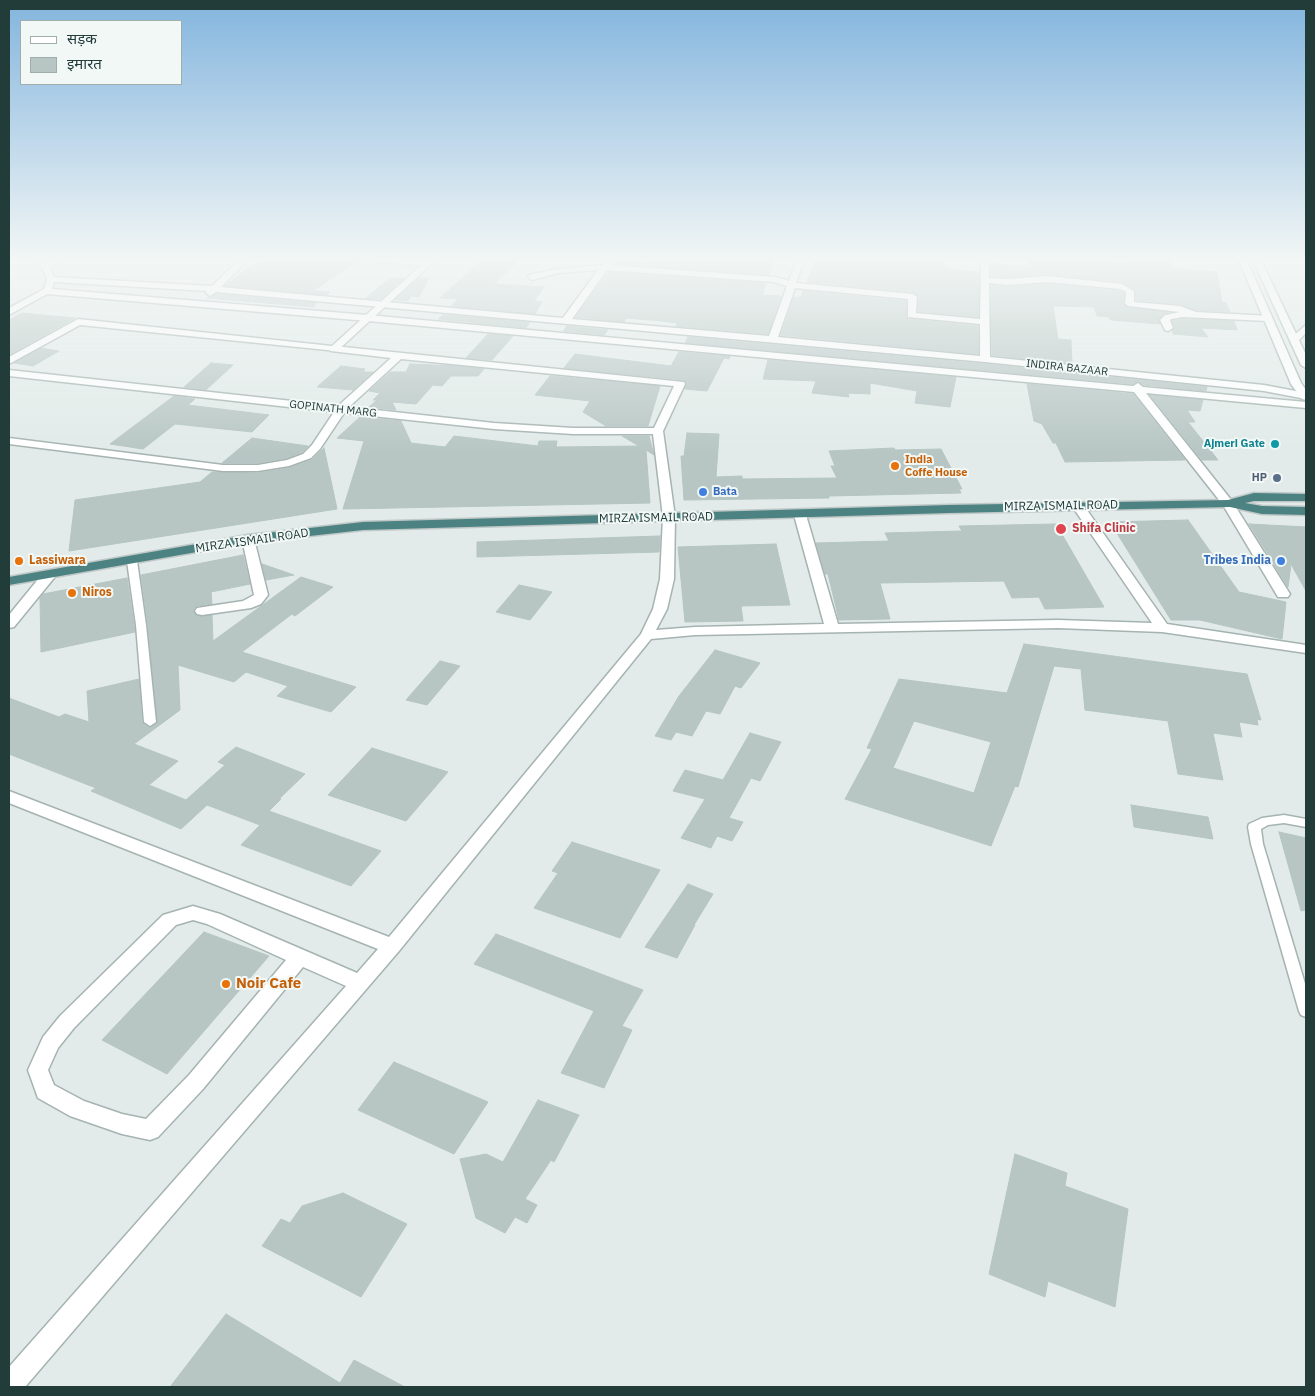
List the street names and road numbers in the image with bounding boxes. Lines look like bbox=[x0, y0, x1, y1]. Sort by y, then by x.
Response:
street label: INDIRA BAZAAR bbox=[1025, 357, 1109, 379]
street label: GOPINATH MARG bbox=[289, 398, 377, 420]
street label: MIRZA ISMAIL ROAD bbox=[1004, 498, 1118, 514]
street label: MIRZA ISMAIL ROAD bbox=[599, 510, 713, 526]
street label: MIRZA ISMAIL ROAD bbox=[194, 526, 310, 556]

